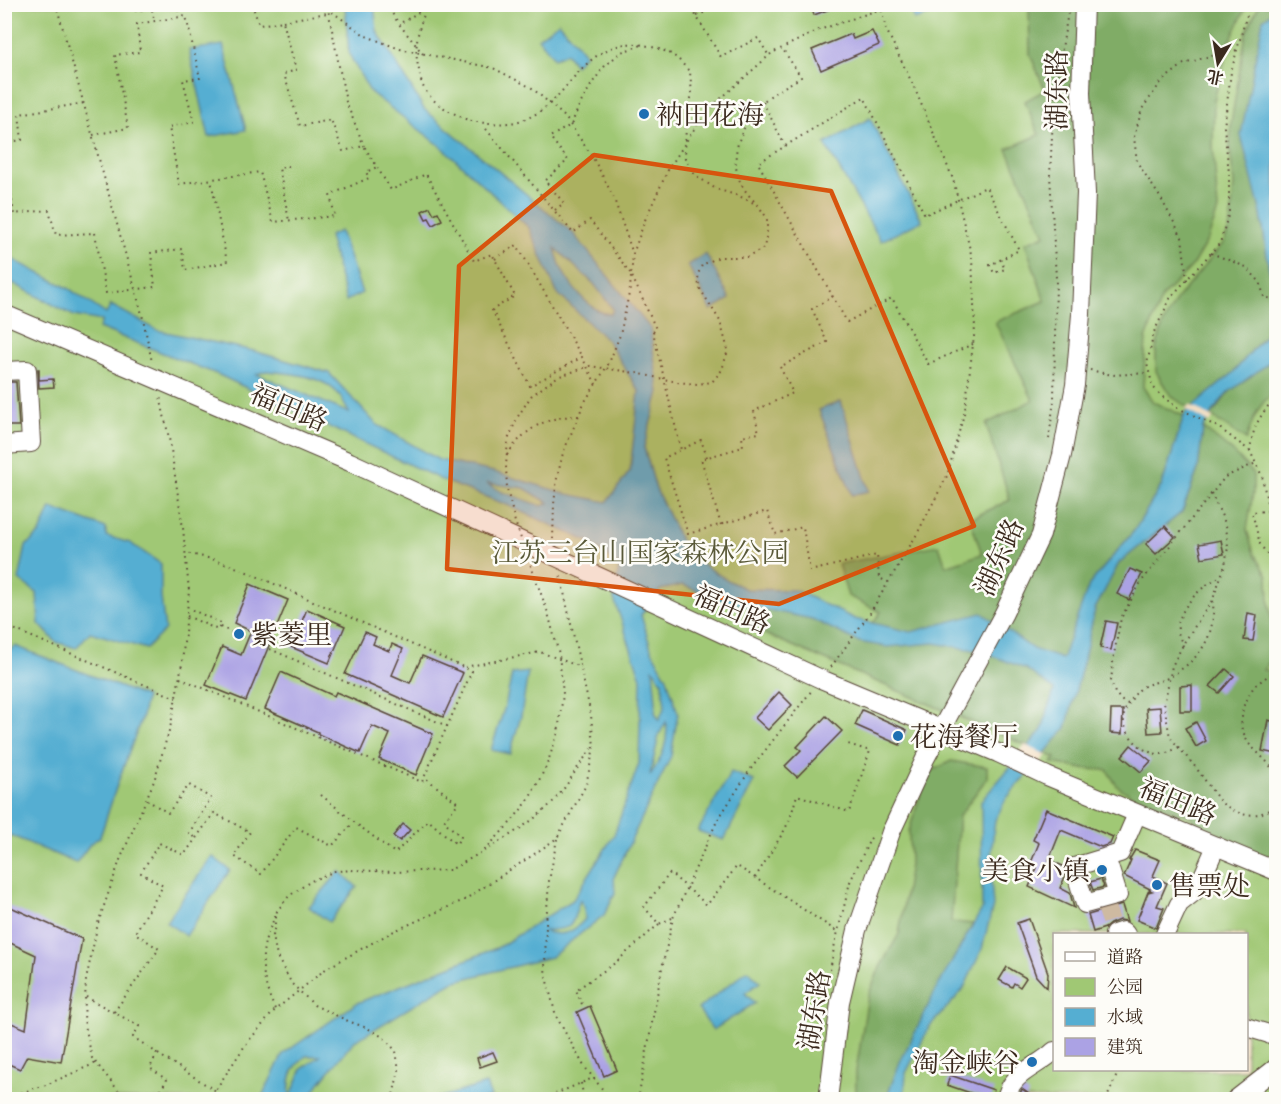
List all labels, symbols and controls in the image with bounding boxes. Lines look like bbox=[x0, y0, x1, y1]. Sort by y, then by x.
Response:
north arrow bbox=[1188, 33, 1248, 93]
street label: 湖东路 bbox=[1039, 50, 1074, 131]
text: 北 bbox=[1205, 65, 1225, 89]
place label: 衲田花海 bbox=[656, 97, 764, 132]
marker: 衲田花海 bbox=[637, 107, 651, 121]
street label: 福田路 bbox=[245, 375, 333, 439]
street label: 湖东路 bbox=[967, 513, 1031, 601]
park label: 江苏三台山国家森林公园 bbox=[492, 535, 789, 570]
street label: 福田路 bbox=[688, 577, 776, 641]
place label: 紫菱里 bbox=[251, 617, 332, 652]
marker: 紫菱里 bbox=[232, 627, 246, 641]
place label: 花海餐厅 bbox=[910, 719, 1018, 754]
marker: 花海餐厅 bbox=[891, 729, 905, 743]
street label: 福田路 bbox=[1134, 769, 1222, 833]
place label: 美食小镇 bbox=[982, 853, 1090, 888]
marker: 美食小镇 bbox=[1095, 863, 1109, 877]
place label: 售票处 bbox=[1169, 868, 1250, 903]
marker: 售票处 bbox=[1150, 878, 1164, 892]
legend bbox=[1053, 933, 1248, 1071]
text: 道路 bbox=[1107, 945, 1143, 968]
street label: 湖东路 bbox=[790, 967, 838, 1053]
text: 公园 bbox=[1107, 975, 1143, 998]
text: 水域 bbox=[1107, 1005, 1143, 1028]
text: 建筑 bbox=[1107, 1035, 1143, 1058]
place label: 淘金峡谷 bbox=[912, 1045, 1020, 1080]
marker: 淘金峡谷 bbox=[1025, 1055, 1039, 1069]

